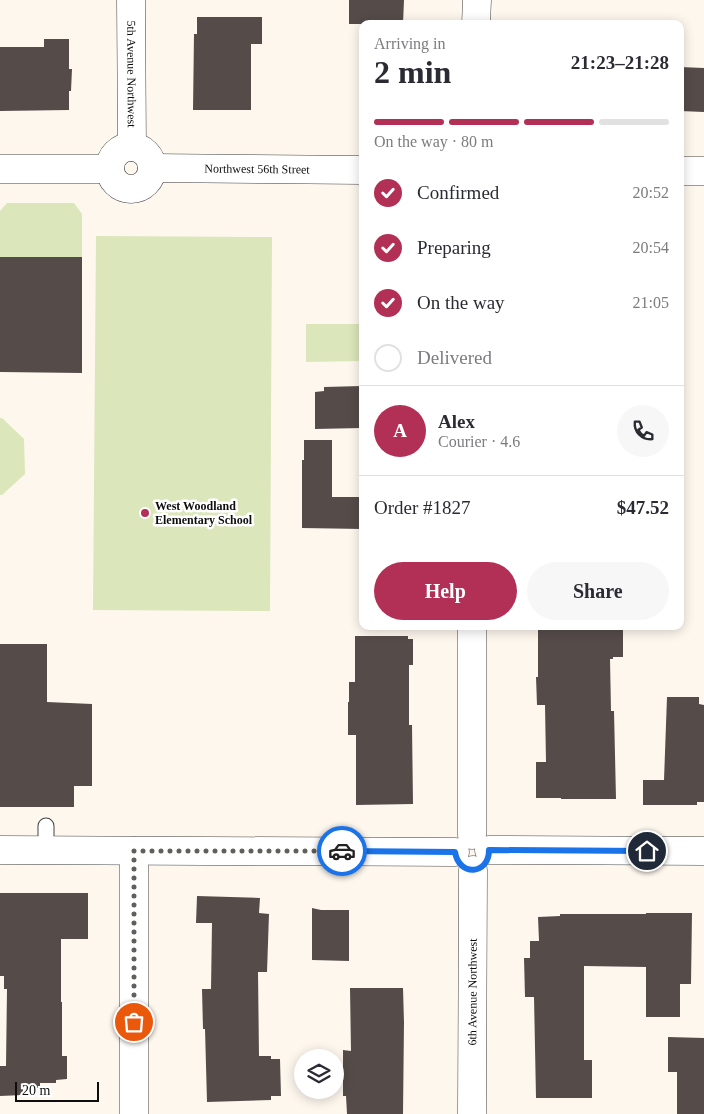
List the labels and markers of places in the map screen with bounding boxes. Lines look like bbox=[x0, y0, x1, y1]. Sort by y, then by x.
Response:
place label: West Woodland Elementary School bbox=[155, 499, 253, 527]
marker: West Woodland Elementary School bbox=[139, 507, 151, 519]
pin bbox=[626, 830, 668, 872]
pin bbox=[113, 1001, 155, 1043]

